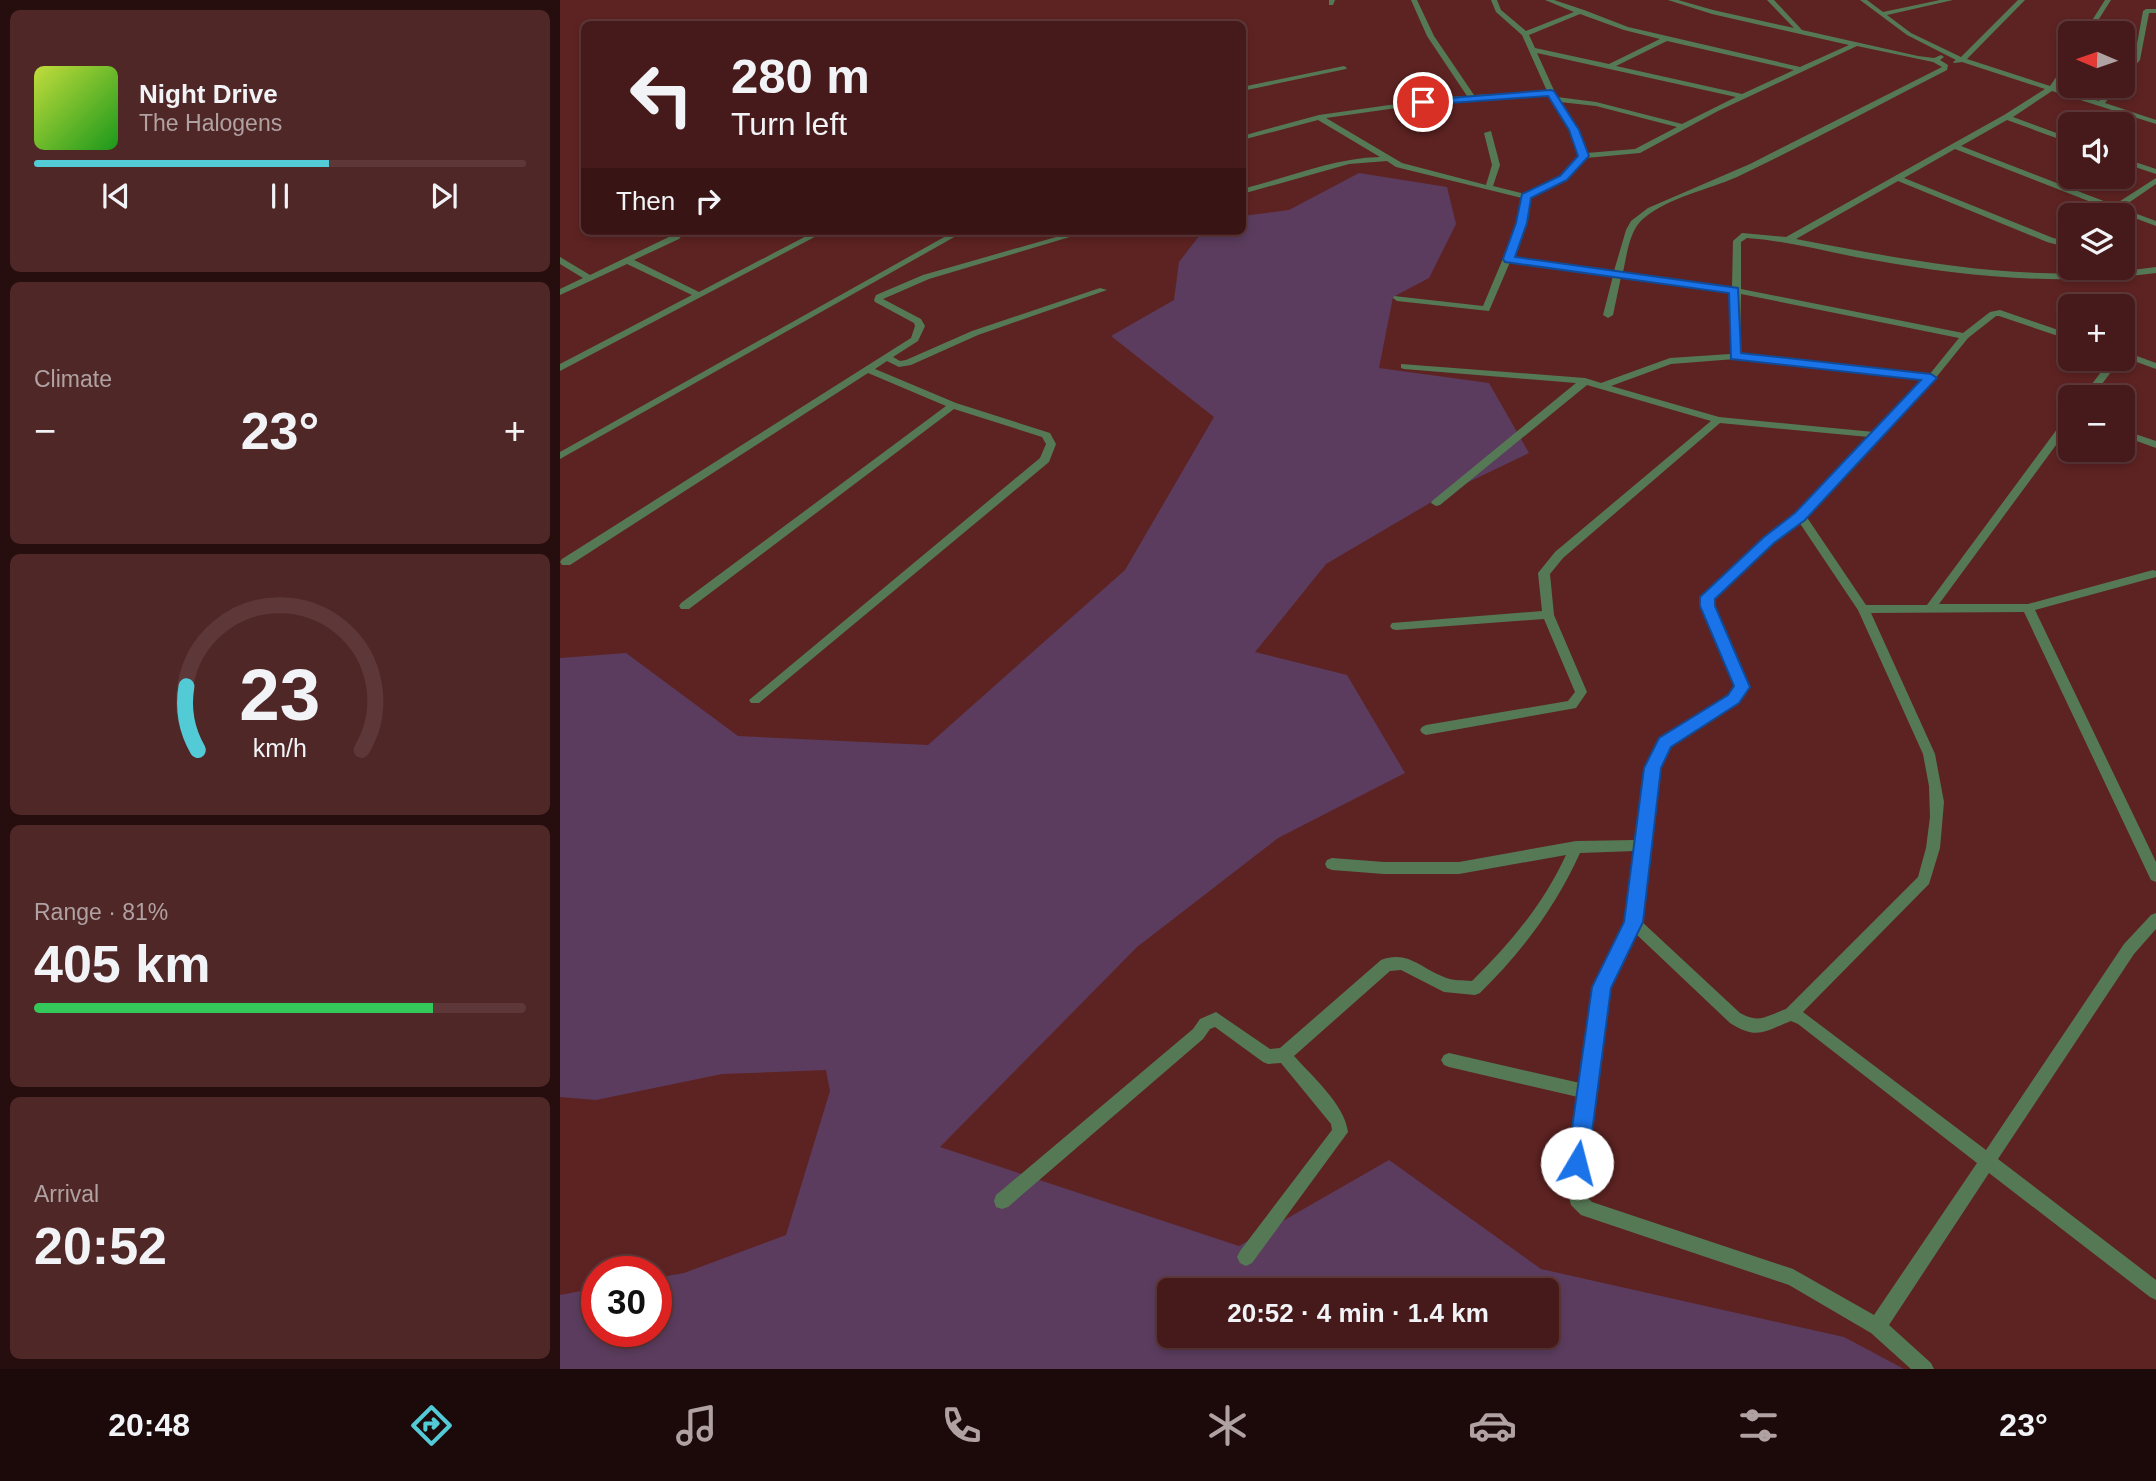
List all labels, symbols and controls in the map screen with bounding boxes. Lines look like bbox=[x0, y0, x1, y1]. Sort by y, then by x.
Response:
north arrow bbox=[2058, 21, 2135, 98]
map controls bbox=[2058, 21, 2135, 462]
icon: left bbox=[616, 49, 707, 140]
text: 280 m bbox=[731, 49, 870, 103]
pin bbox=[1393, 72, 1453, 132]
text: Night Drive bbox=[139, 79, 278, 109]
icon: arrive bbox=[1404, 83, 1442, 121]
text: Turn left bbox=[731, 106, 847, 142]
text: The Halogens bbox=[139, 110, 282, 136]
button: sound bbox=[2058, 112, 2135, 189]
icon: previous bbox=[97, 177, 135, 215]
icon: pause bbox=[261, 177, 299, 215]
icon: next bbox=[425, 177, 463, 215]
icon: right bbox=[689, 182, 727, 220]
text: Then bbox=[616, 186, 675, 216]
button: layers bbox=[2058, 203, 2135, 280]
button: + bbox=[2058, 294, 2135, 371]
text: Climate bbox=[34, 366, 112, 392]
button: − bbox=[2058, 385, 2135, 462]
text: 23° bbox=[241, 402, 319, 460]
text: − bbox=[34, 410, 56, 452]
text: + bbox=[504, 410, 526, 452]
text: 23 bbox=[240, 655, 320, 736]
text: km/h bbox=[253, 734, 307, 762]
text: Range · 81% bbox=[34, 899, 168, 925]
text: 405 km bbox=[34, 935, 210, 993]
position arrow bbox=[1540, 1126, 1614, 1200]
text: Arrival bbox=[34, 1181, 99, 1207]
text: 20:52 bbox=[34, 1217, 167, 1275]
speed limit sign: 30 bbox=[581, 1256, 672, 1347]
text: 20:52 · 4 min · 1.4 km bbox=[1227, 1298, 1489, 1328]
icon: directions bbox=[407, 1401, 456, 1450]
icon: music bbox=[672, 1401, 721, 1450]
icon: phone bbox=[937, 1401, 986, 1450]
icon: climate bbox=[1203, 1401, 1252, 1450]
icon: car bbox=[1468, 1401, 1517, 1450]
icon: filters bbox=[1734, 1401, 1783, 1450]
text: 20:48 bbox=[108, 1407, 190, 1443]
text: 23° bbox=[1999, 1407, 2048, 1443]

